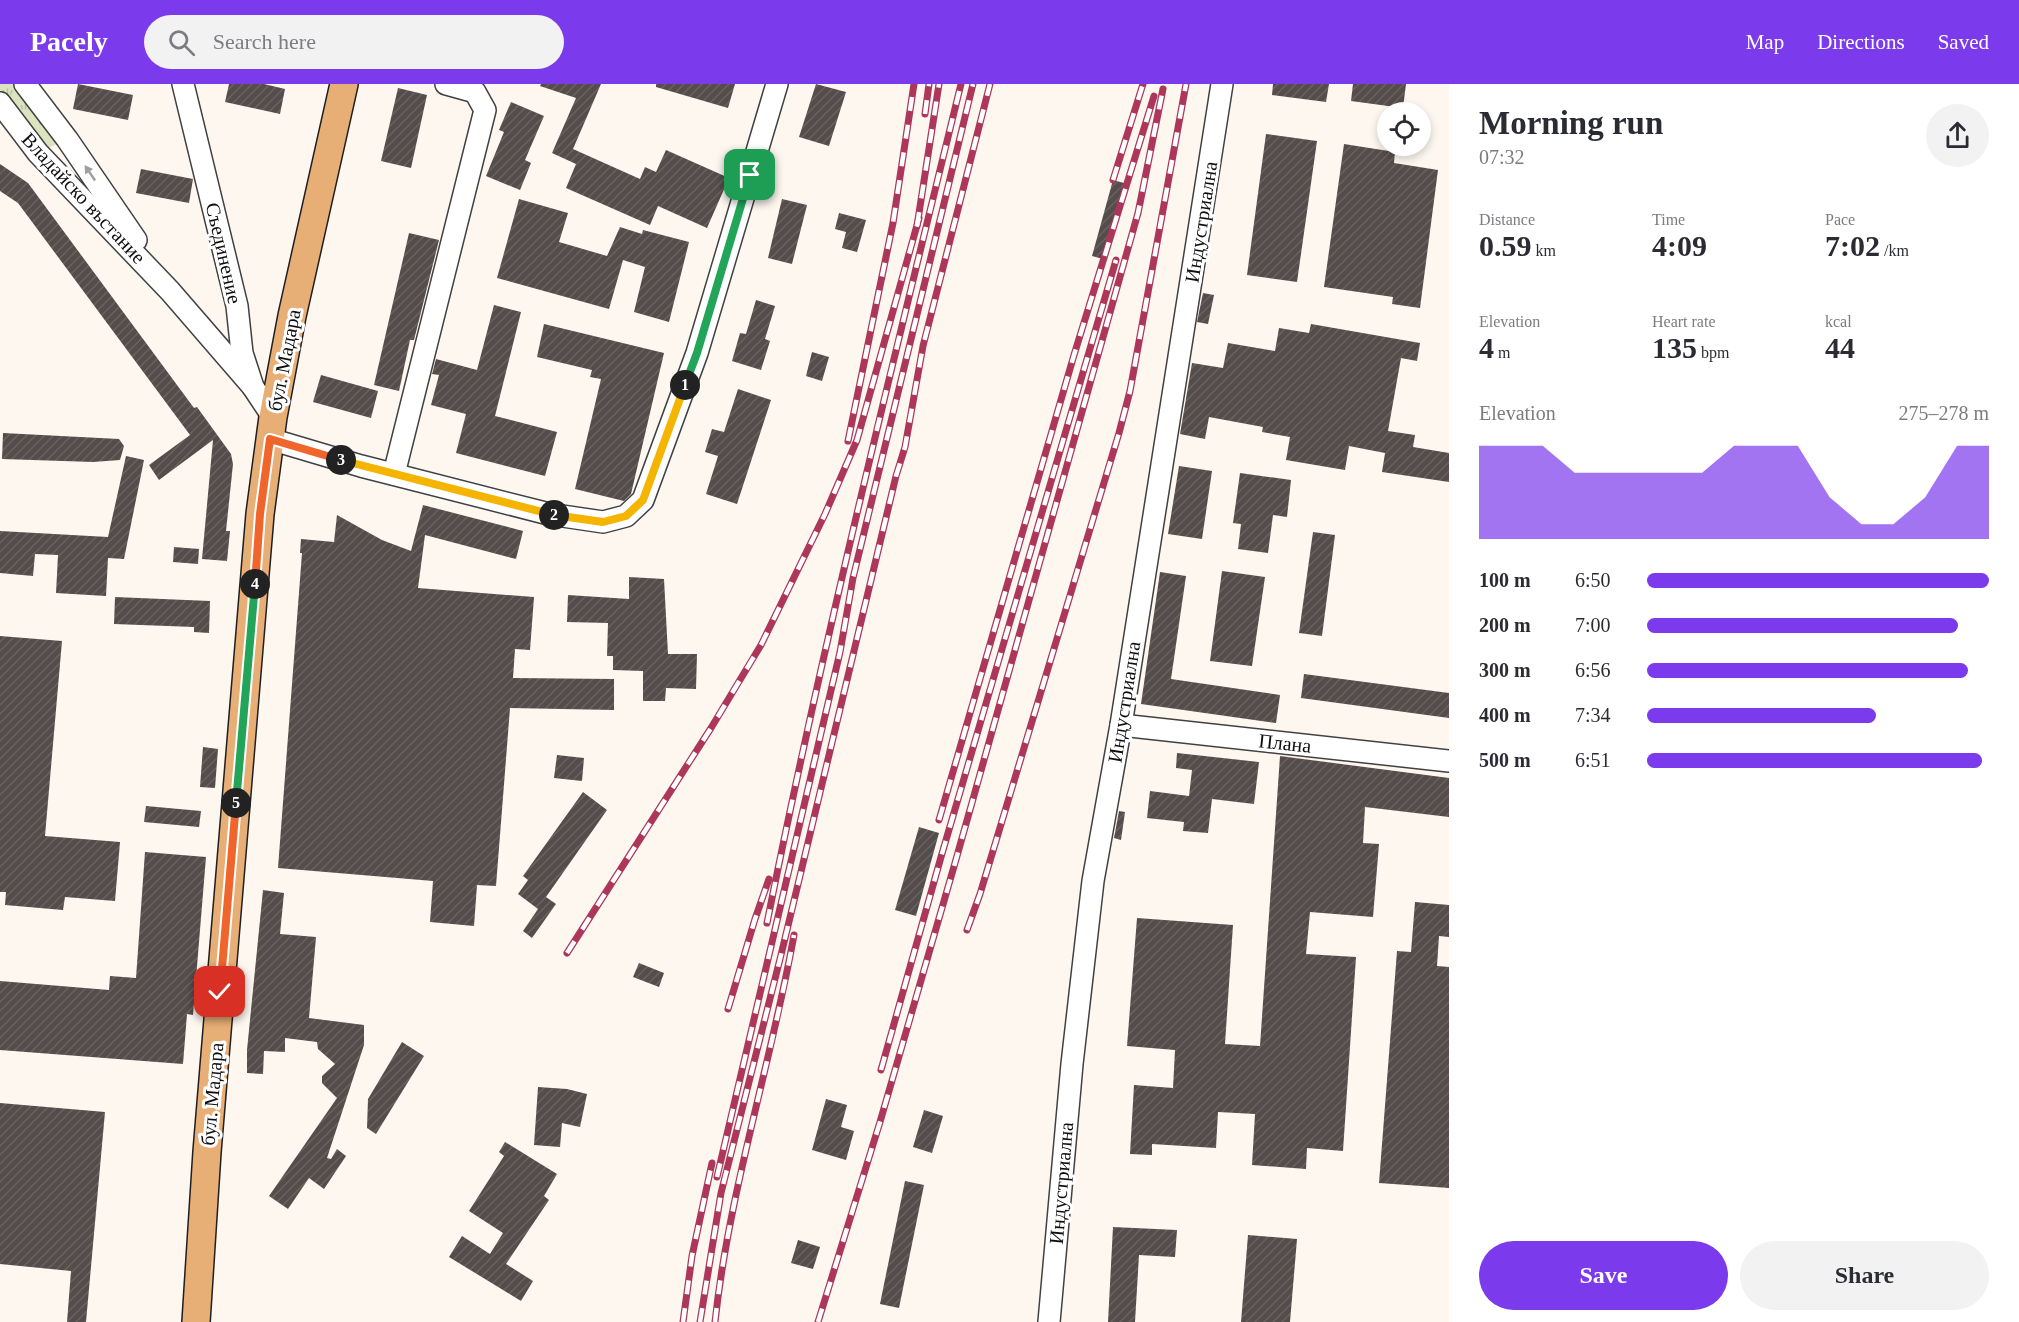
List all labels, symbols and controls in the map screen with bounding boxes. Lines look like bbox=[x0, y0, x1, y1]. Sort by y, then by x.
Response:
search box bbox=[144, 15, 564, 69]
text: Pacely bbox=[30, 26, 108, 57]
icon: search bbox=[165, 26, 198, 59]
text: Search here bbox=[213, 29, 316, 54]
text: Map bbox=[1746, 30, 1784, 54]
text: Directions bbox=[1817, 30, 1905, 54]
text: Saved bbox=[1938, 30, 1989, 54]
map controls bbox=[1377, 102, 1431, 156]
button: locate bbox=[1377, 102, 1431, 156]
button: share bbox=[1926, 104, 1989, 167]
text: Morning run bbox=[1479, 105, 1663, 141]
street label: Владайско въстание bbox=[17, 128, 150, 269]
text: 07:32 bbox=[1479, 146, 1525, 168]
pin bbox=[724, 149, 775, 200]
icon: arrive bbox=[733, 158, 766, 191]
street label: Индустриална bbox=[1181, 160, 1222, 284]
one-way arrow bbox=[85, 165, 96, 181]
street label: Съединение bbox=[201, 200, 246, 306]
text: Distance bbox=[1479, 211, 1535, 228]
text: Time bbox=[1652, 211, 1685, 228]
text: Pace bbox=[1825, 211, 1855, 228]
text: 0.59 bbox=[1479, 229, 1532, 262]
text: 4:09 bbox=[1652, 229, 1707, 262]
text: 7:02 bbox=[1825, 229, 1880, 262]
text: km bbox=[1532, 242, 1556, 259]
text: /km bbox=[1880, 242, 1909, 259]
street label: бул. Мадара bbox=[263, 307, 306, 413]
text: Elevation bbox=[1479, 313, 1540, 330]
text: Heart rate bbox=[1652, 313, 1716, 330]
text: kcal bbox=[1825, 313, 1852, 330]
text: 4 bbox=[1479, 331, 1494, 364]
text: 135 bbox=[1652, 331, 1697, 364]
text: 44 bbox=[1825, 331, 1855, 364]
text: m bbox=[1494, 344, 1510, 361]
text: bpm bbox=[1697, 344, 1729, 361]
pin: 1 bbox=[670, 370, 700, 400]
text: 1 bbox=[681, 376, 689, 393]
text: Elevation bbox=[1479, 402, 1556, 424]
text: 275–278 m bbox=[1898, 402, 1989, 424]
pin: 3 bbox=[326, 445, 356, 475]
text: 3 bbox=[337, 451, 345, 468]
pin: 2 bbox=[539, 500, 569, 530]
text: 2 bbox=[550, 506, 558, 523]
pin: 4 bbox=[240, 569, 270, 599]
text: 100 m bbox=[1479, 569, 1531, 591]
text: 6:50 bbox=[1575, 569, 1611, 591]
text: 4 bbox=[251, 575, 259, 592]
text: 200 m bbox=[1479, 614, 1531, 636]
text: 7:00 bbox=[1575, 614, 1611, 636]
street label: Индустриална bbox=[1104, 640, 1145, 764]
text: 300 m bbox=[1479, 659, 1531, 681]
text: 6:56 bbox=[1575, 659, 1611, 681]
text: 400 m bbox=[1479, 704, 1531, 726]
text: 7:34 bbox=[1575, 704, 1611, 726]
street label: Плана bbox=[1258, 729, 1313, 757]
text: 500 m bbox=[1479, 749, 1531, 771]
text: 6:51 bbox=[1575, 749, 1611, 771]
pin: 5 bbox=[221, 788, 251, 818]
text: 5 bbox=[232, 794, 240, 811]
pin bbox=[194, 966, 245, 1017]
icon: check bbox=[203, 975, 236, 1008]
street label: бул. Мадара bbox=[197, 1042, 228, 1146]
street label: Индустриална bbox=[1045, 1121, 1078, 1245]
button: Save bbox=[1479, 1241, 1728, 1310]
button: Share bbox=[1740, 1241, 1989, 1310]

